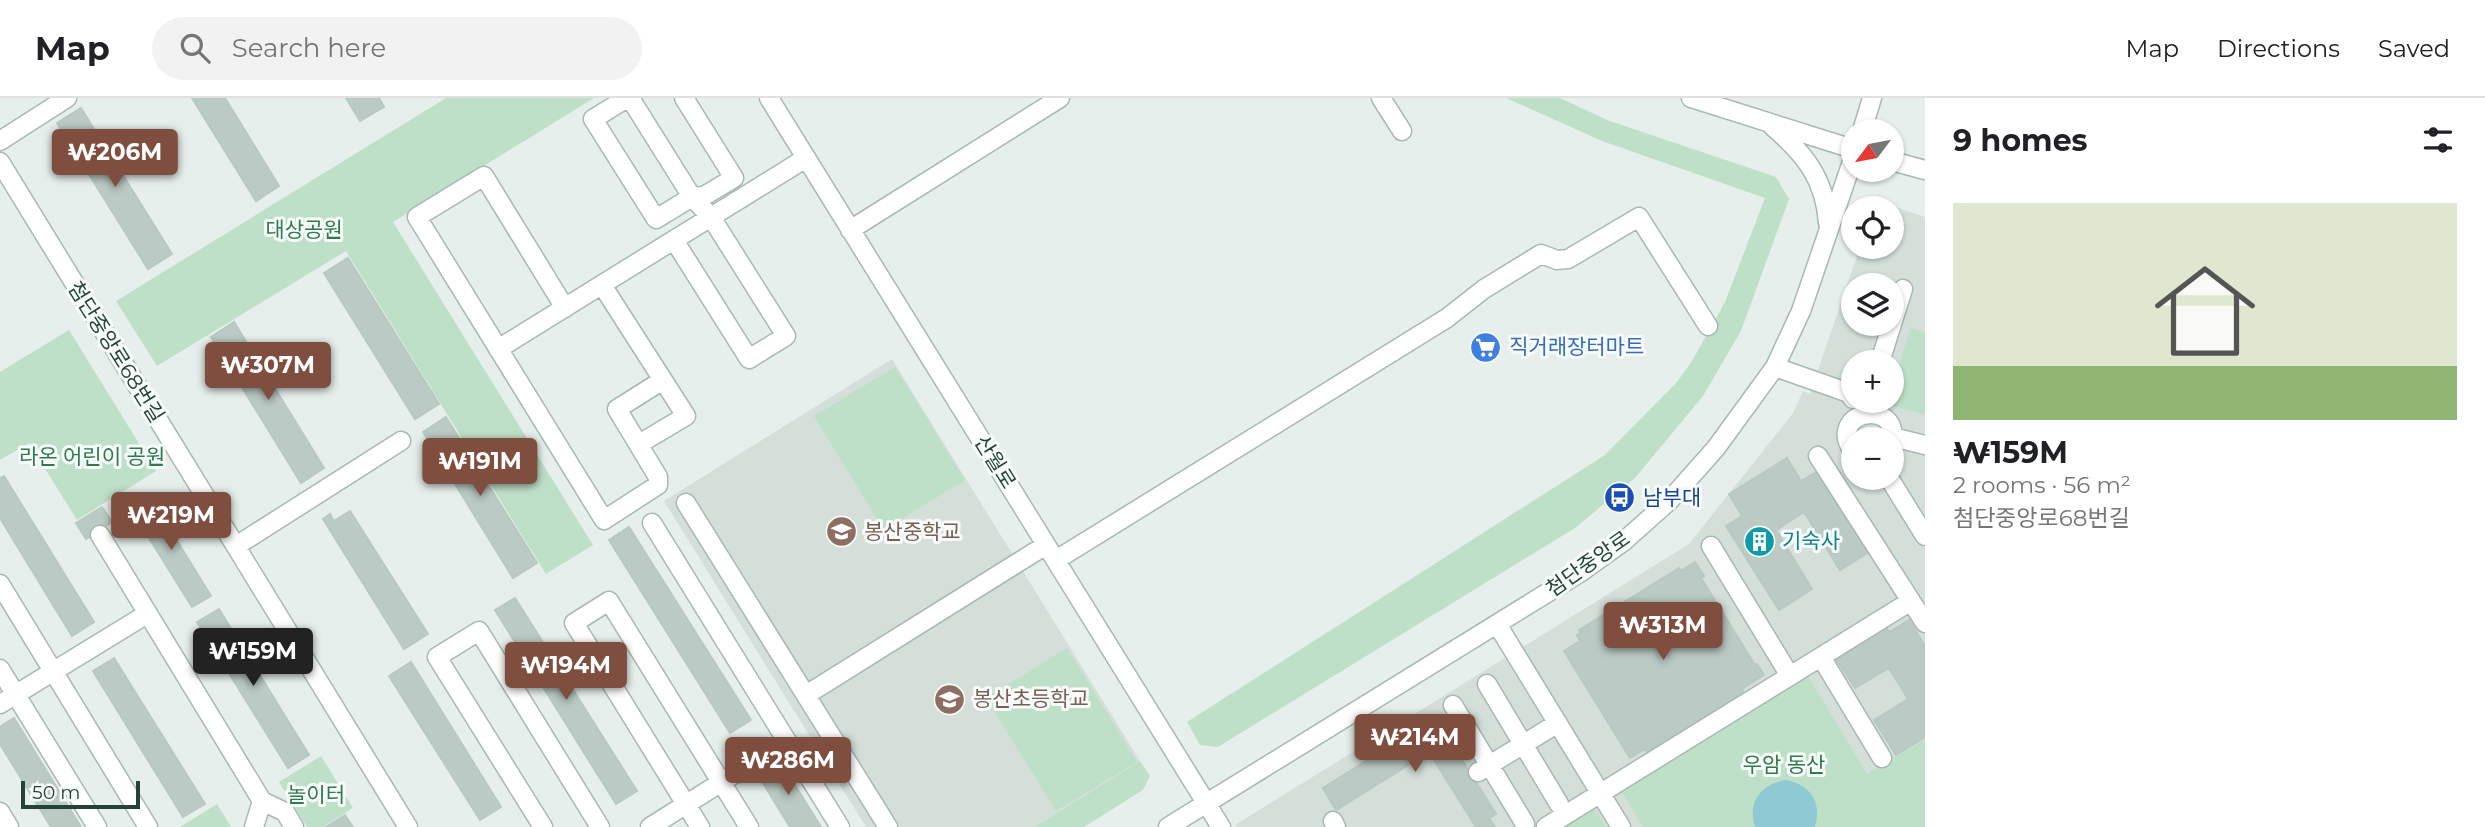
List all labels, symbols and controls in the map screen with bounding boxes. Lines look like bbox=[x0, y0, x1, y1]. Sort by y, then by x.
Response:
search box bbox=[152, 17, 642, 80]
text: Map bbox=[35, 28, 110, 68]
icon: search bbox=[176, 29, 214, 67]
text: Search here bbox=[232, 32, 386, 64]
text: Map bbox=[2126, 34, 2179, 63]
text: Directions bbox=[2217, 34, 2340, 63]
text: Saved bbox=[2378, 34, 2450, 63]
north arrow bbox=[1841, 119, 1904, 182]
map controls bbox=[1841, 119, 1904, 490]
icon: filters bbox=[2419, 121, 2457, 159]
text: 9 homes bbox=[1953, 122, 2088, 159]
pin: ₩206M bbox=[66, 130, 164, 189]
text: ₩206M bbox=[68, 138, 162, 166]
button: locate bbox=[1841, 196, 1904, 259]
park label: 대상공원 bbox=[265, 217, 343, 242]
icon: home bbox=[2142, 248, 2268, 374]
button: layers bbox=[1841, 273, 1904, 336]
street label: 첨단중앙로68번길 bbox=[63, 277, 170, 427]
supermarket icon: 직거래장터마트 bbox=[1469, 330, 1503, 364]
place label: 직거래장터마트 bbox=[1509, 334, 1644, 359]
pin: ₩307M bbox=[219, 342, 317, 402]
button: + bbox=[1841, 350, 1904, 413]
text: ₩307M bbox=[221, 351, 315, 379]
button: − bbox=[1841, 427, 1904, 490]
street label: 산월로 bbox=[969, 431, 1021, 493]
text: ₩159M bbox=[1953, 434, 2068, 471]
pin: ₩191M bbox=[431, 438, 529, 498]
park label: 라온 어린이 공원 bbox=[19, 444, 165, 469]
text: ₩191M bbox=[438, 447, 522, 475]
text: 2 rooms · 56 m² bbox=[1953, 471, 2131, 499]
bus stop icon: 남부대 bbox=[1603, 481, 1637, 515]
place label: 남부대 bbox=[1643, 485, 1701, 510]
pin: ₩219M bbox=[122, 492, 220, 552]
text: ₩219M bbox=[127, 501, 215, 529]
text: 첨단중앙로68번길 bbox=[1953, 504, 2130, 532]
school or university icon: 봉산중학교 bbox=[824, 515, 858, 549]
place label: 봉산중학교 bbox=[864, 519, 961, 544]
building icon: 기숙사 bbox=[1742, 524, 1776, 558]
street label: 첨단중앙로 bbox=[1541, 526, 1634, 602]
place label: 기숙사 bbox=[1782, 528, 1840, 553]
pin: ₩313M bbox=[1614, 602, 1712, 662]
text: ₩313M bbox=[1620, 611, 1706, 639]
pin: ₩159M bbox=[204, 628, 302, 688]
text: ₩159M bbox=[209, 637, 297, 665]
pin: ₩194M bbox=[517, 642, 615, 702]
text: ₩194M bbox=[521, 651, 611, 679]
school or university icon: 봉산초등학교 bbox=[933, 682, 967, 716]
place label: 봉산초등학교 bbox=[973, 686, 1089, 711]
pin: ₩214M bbox=[1366, 714, 1464, 774]
text: ₩214M bbox=[1371, 723, 1459, 751]
pin: ₩286M bbox=[739, 738, 837, 797]
text: ₩286M bbox=[741, 746, 835, 774]
park label: 우암 동산 bbox=[1743, 752, 1825, 777]
scale bar bbox=[21, 778, 140, 810]
text: 50 m bbox=[32, 781, 80, 804]
park label: 놀이터 bbox=[287, 782, 345, 807]

